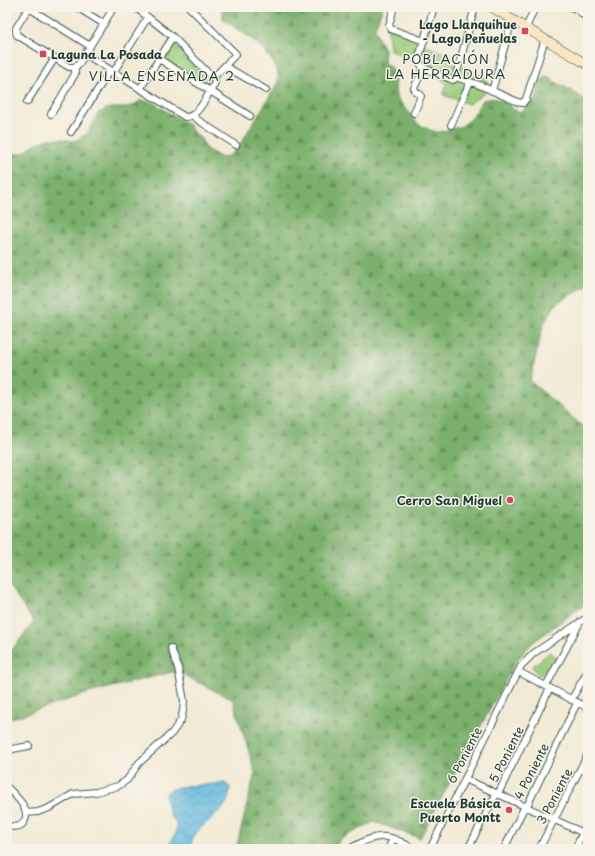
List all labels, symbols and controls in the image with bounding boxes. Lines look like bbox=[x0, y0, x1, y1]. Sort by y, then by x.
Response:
place label: Lago Llanquihue - Lago Peñuelas bbox=[419, 15, 517, 47]
marker: Lago Llanquihue - Lago Peñuelas bbox=[520, 26, 530, 36]
place label: Laguna La Posada bbox=[51, 45, 163, 63]
marker: Laguna La Posada bbox=[38, 49, 48, 59]
district label: POBLACIÓN LA HERRADURA bbox=[386, 49, 506, 83]
district label: VILLA ENSENADA 2 bbox=[89, 66, 235, 85]
place label: Cerro San Miguel bbox=[397, 491, 502, 509]
marker: Cerro San Miguel bbox=[505, 495, 515, 505]
street label: 5 Poniente bbox=[484, 722, 528, 785]
street label: 6 Poniente bbox=[442, 723, 486, 786]
street label: 4 Poniente bbox=[509, 739, 553, 802]
street label: 3 Poniente bbox=[532, 764, 576, 827]
place label: Escuela Básica Puerto Montt bbox=[410, 794, 502, 826]
marker: Escuela Básica Puerto Montt bbox=[504, 805, 514, 815]

